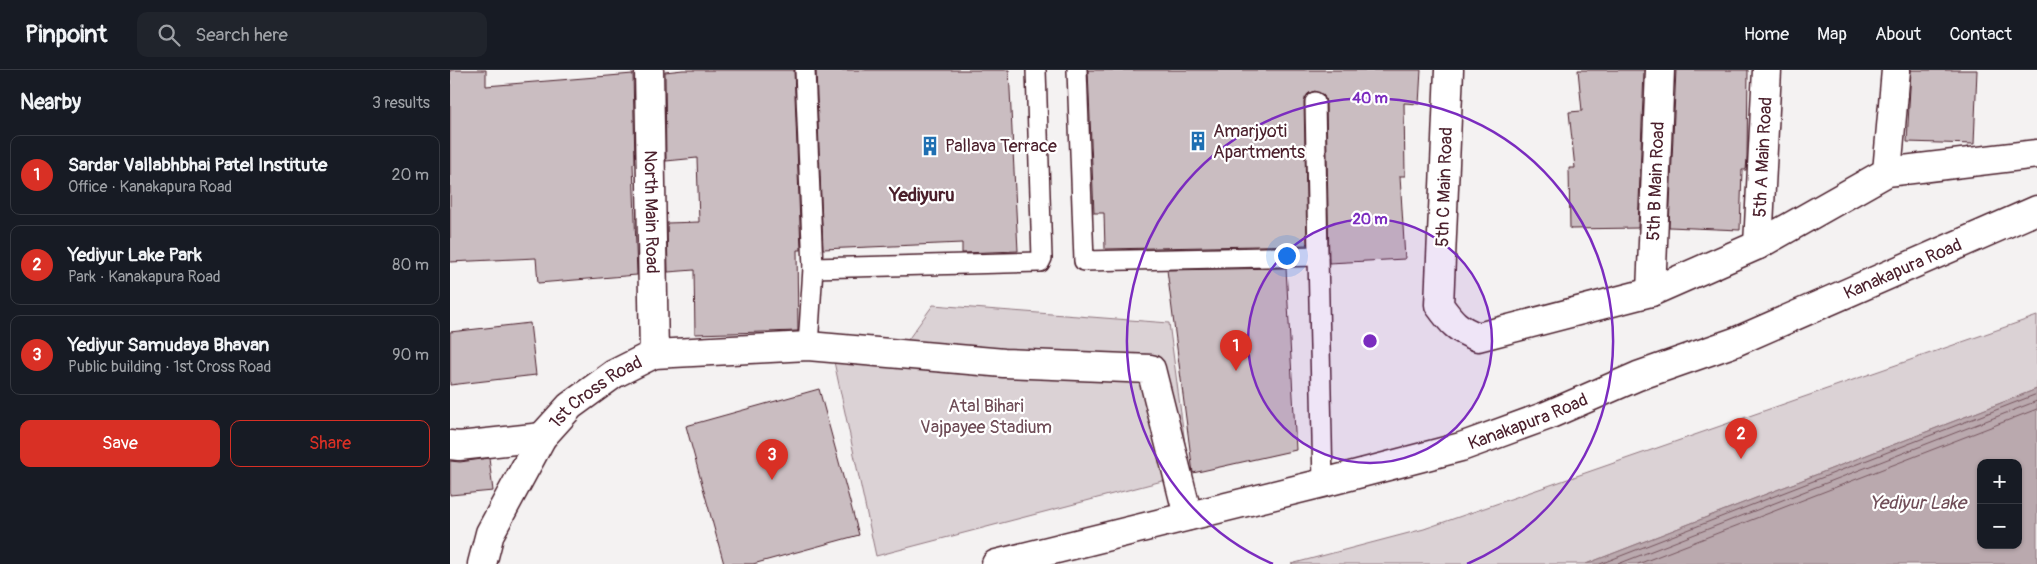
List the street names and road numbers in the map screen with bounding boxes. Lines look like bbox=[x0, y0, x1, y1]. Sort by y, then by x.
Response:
street label: 5th A Main Road bbox=[1748, 96, 1778, 218]
street label: 5th B Main Road bbox=[1642, 121, 1670, 241]
street label: 5th C Main Road bbox=[1431, 127, 1458, 247]
street label: North Main Road bbox=[638, 150, 664, 274]
street label: Kanakapura Road bbox=[1840, 233, 1965, 305]
street label: 1st Cross Road bbox=[544, 351, 646, 433]
street label: Kanakapura Road bbox=[1465, 388, 1592, 455]

